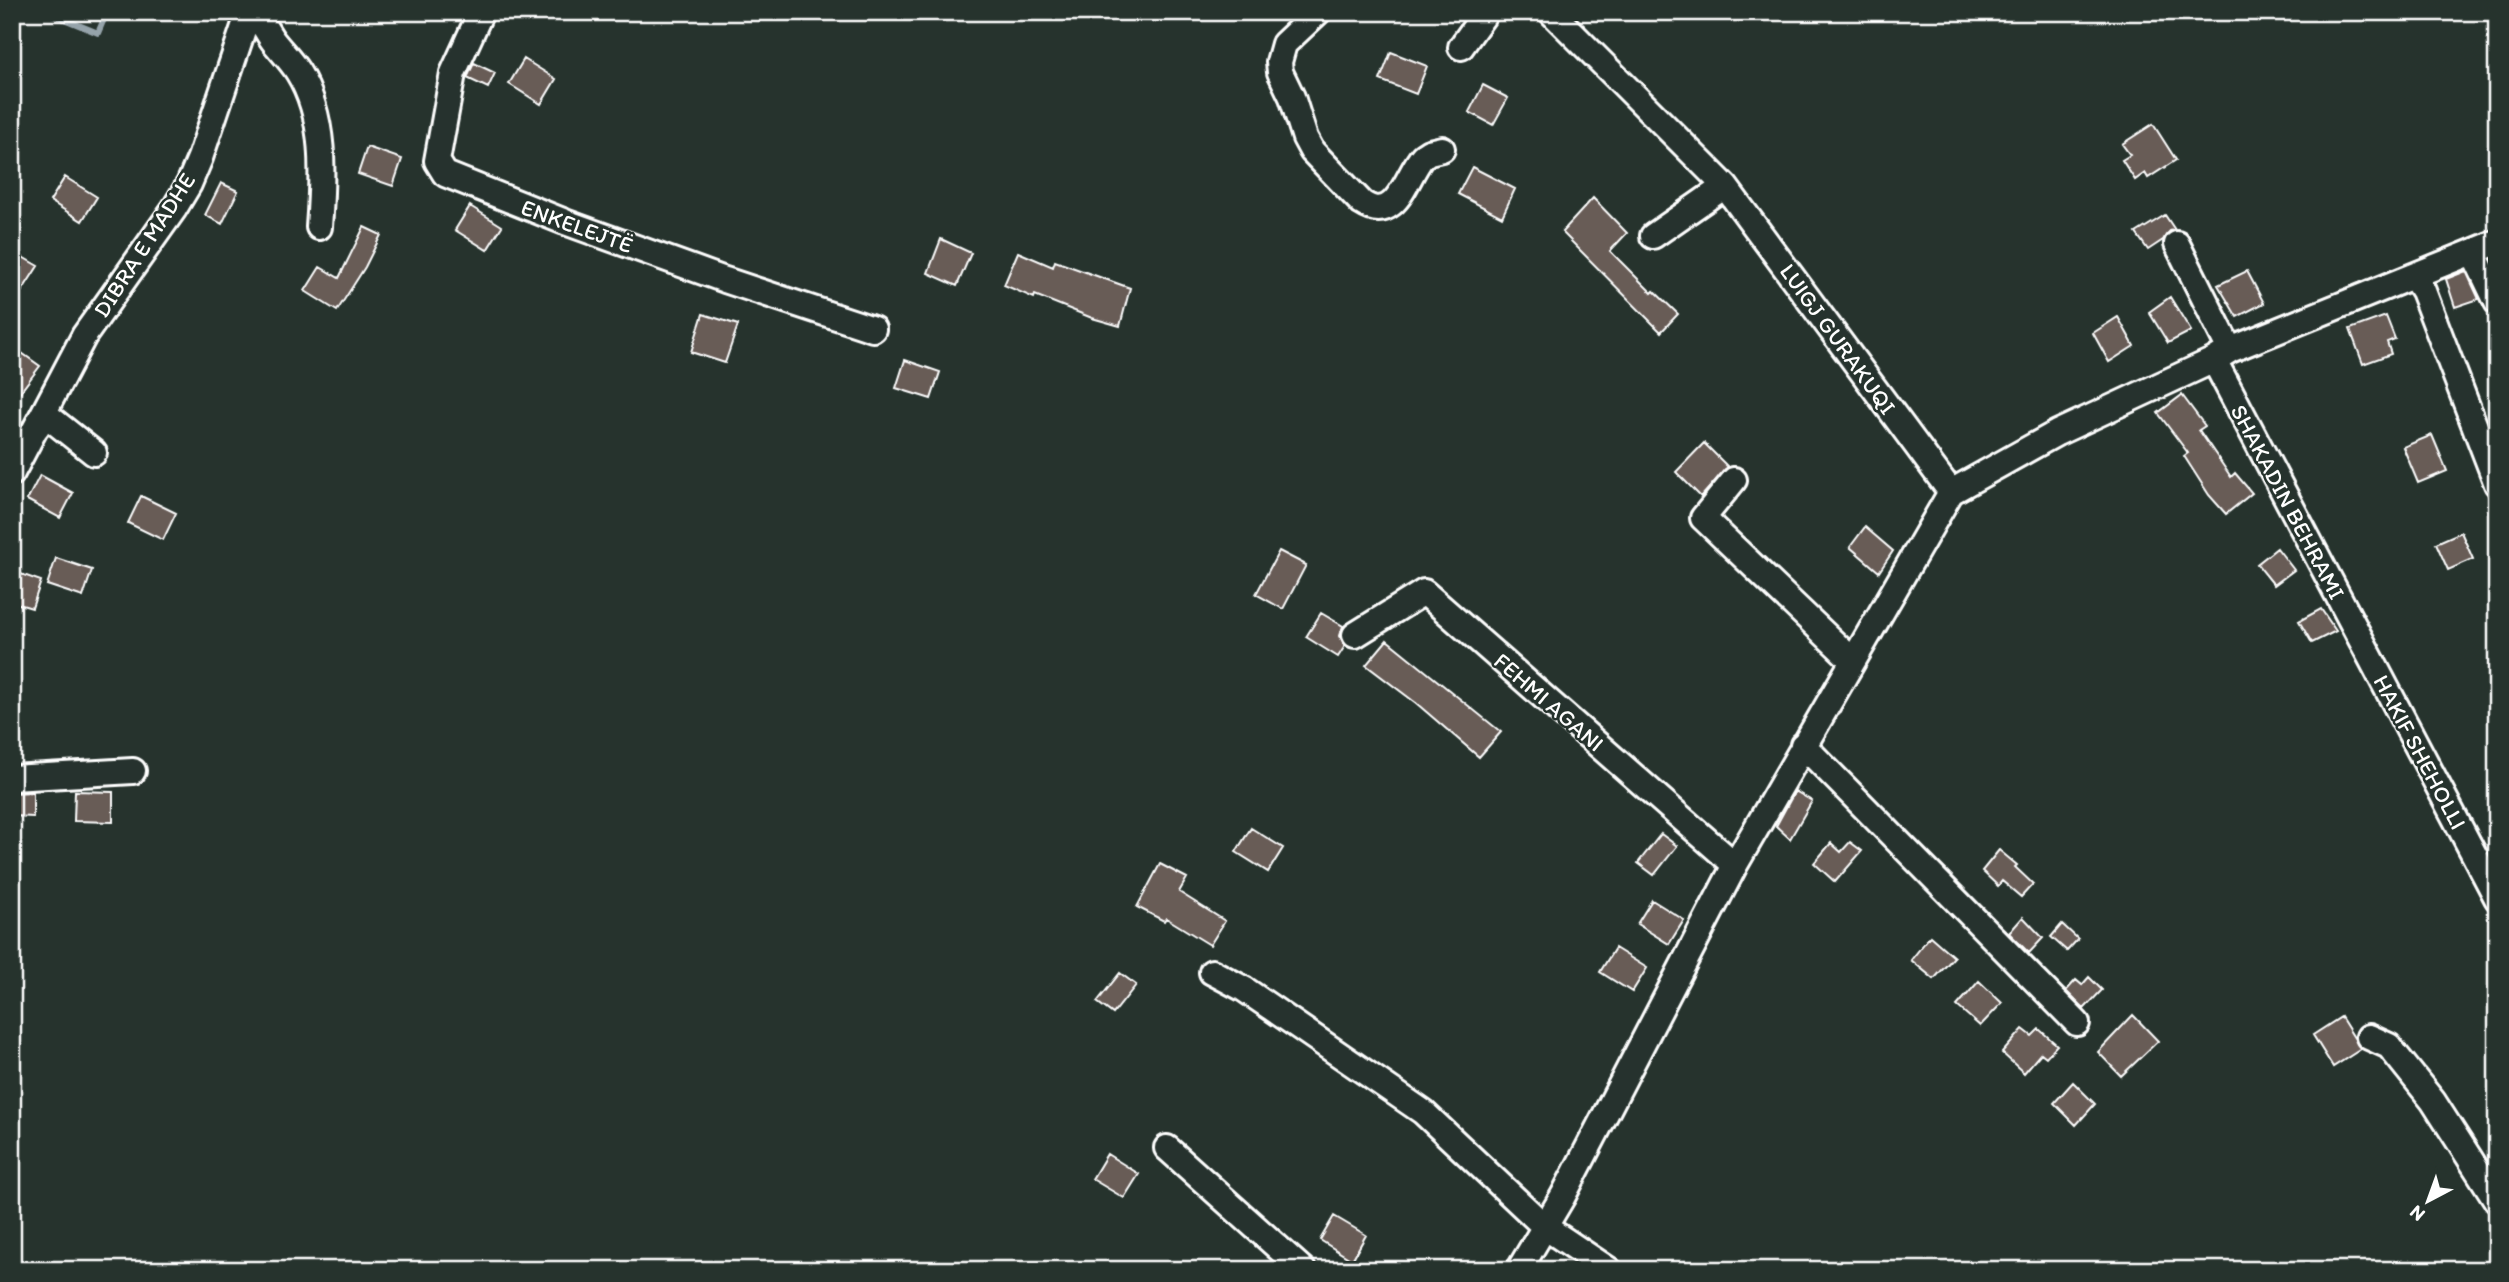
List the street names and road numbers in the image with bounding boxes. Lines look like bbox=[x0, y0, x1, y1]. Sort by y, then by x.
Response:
street label: DIBRA E MADHE bbox=[87, 167, 201, 322]
street label: ENKELEJTË bbox=[517, 193, 637, 259]
street label: LUIGJ GURAKUQI bbox=[1774, 258, 1902, 420]
street label: SHAKADIN BEHRAMI bbox=[2225, 400, 2351, 604]
street label: FEHMI AGANI bbox=[1488, 647, 1610, 757]
street label: HAKIF SHEHOLLI bbox=[2367, 670, 2473, 834]

